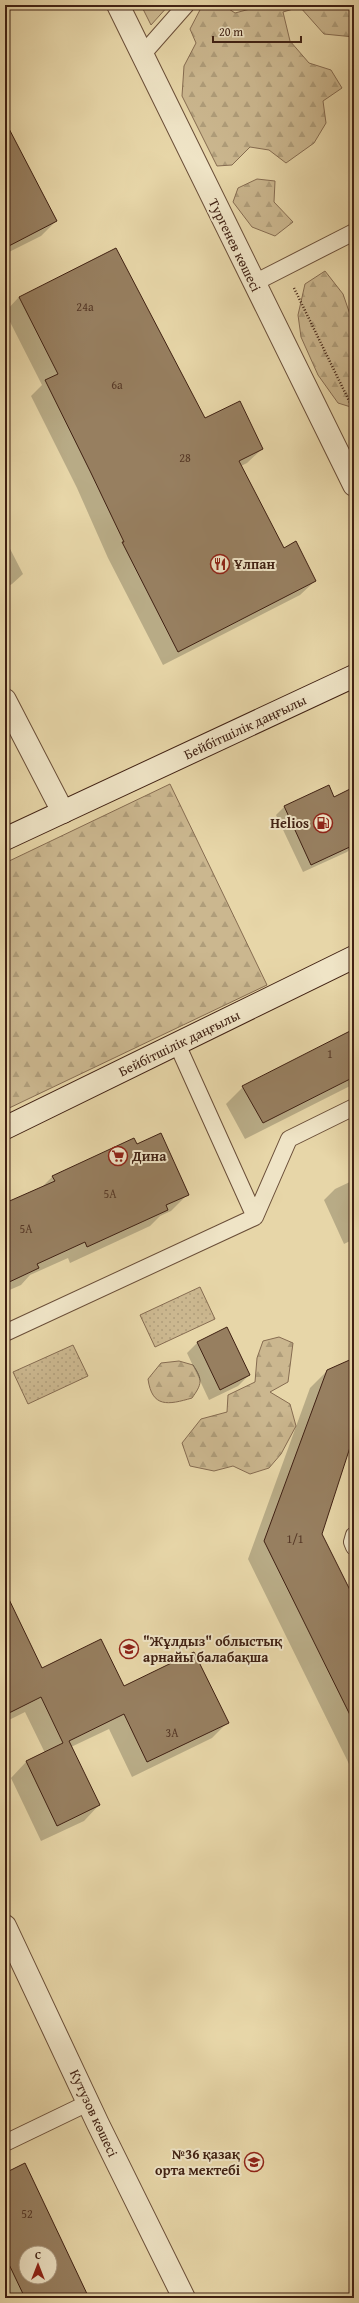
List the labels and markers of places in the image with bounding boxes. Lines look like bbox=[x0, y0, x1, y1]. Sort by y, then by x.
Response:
restaurant icon: Ұлпан bbox=[209, 553, 231, 575]
place label: Ұлпан bbox=[234, 554, 275, 574]
fuel station icon: Helios bbox=[312, 812, 334, 834]
place label: Helios bbox=[270, 813, 309, 833]
supermarket icon: Дина bbox=[107, 1145, 129, 1167]
place label: Дина bbox=[131, 1146, 167, 1166]
place label: "Жұлдыз" облыстық арнайы балабақша bbox=[143, 1631, 283, 1667]
school or university icon: "Жұлдыз" облыстық арнайы балабақша bbox=[118, 1638, 140, 1660]
place label: №36 қазақ орта мектебі bbox=[155, 2144, 241, 2180]
school or university icon: №36 қазақ орта мектебі bbox=[243, 2151, 265, 2173]

